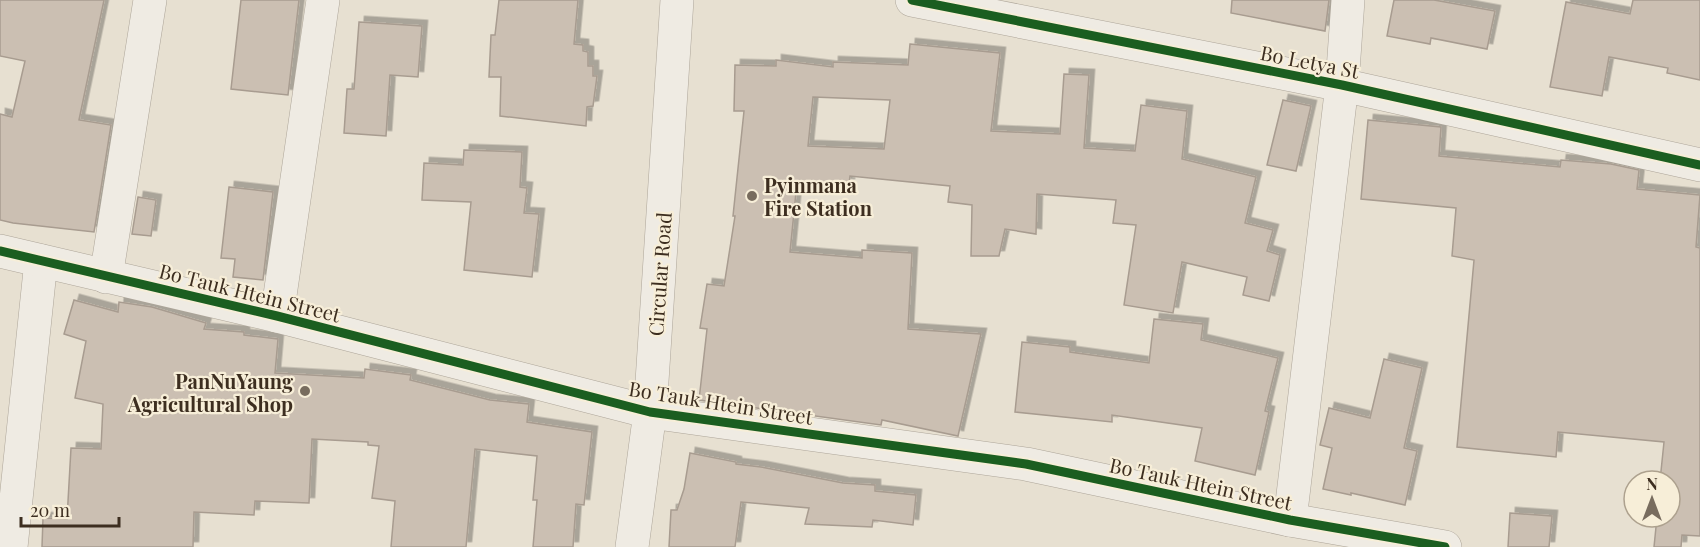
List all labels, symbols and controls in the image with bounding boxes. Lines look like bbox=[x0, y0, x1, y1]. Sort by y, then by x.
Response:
street label: Bo Letya St bbox=[1258, 38, 1363, 84]
place label: Pyinmana Fire Station bbox=[764, 171, 873, 221]
marker: Pyinmana Fire Station bbox=[745, 189, 759, 203]
street label: Circular Road bbox=[641, 211, 677, 337]
street label: Bo Tauk Htein Street bbox=[156, 256, 344, 328]
place label: PanNuYaung Agricultural Shop bbox=[127, 367, 293, 417]
street label: Bo Tauk Htein Street bbox=[627, 374, 816, 430]
marker: PanNuYaung Agricultural Shop bbox=[298, 384, 312, 398]
street label: Bo Tauk Htein Street bbox=[1107, 450, 1296, 516]
north arrow bbox=[1622, 469, 1682, 529]
text: N bbox=[1646, 473, 1658, 494]
scale bar bbox=[21, 490, 118, 528]
text: 20 m bbox=[30, 498, 70, 522]

